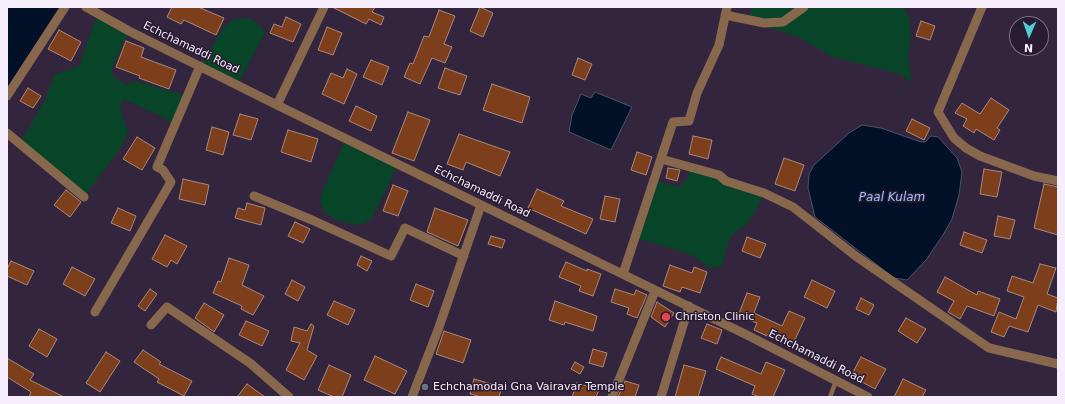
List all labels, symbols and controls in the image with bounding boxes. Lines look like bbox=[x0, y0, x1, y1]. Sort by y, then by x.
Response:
north arrow bbox=[1009, 16, 1049, 56]
street label: Echchamaddi Road bbox=[141, 19, 241, 77]
text: N bbox=[1024, 41, 1033, 54]
street label: Echchamaddi Road bbox=[432, 163, 532, 221]
water label: Paal Kulam bbox=[859, 191, 925, 205]
place label: Christon Clinic bbox=[675, 310, 754, 324]
marker: Christon Clinic bbox=[660, 311, 672, 323]
street label: Echchamaddi Road bbox=[766, 327, 866, 387]
place label: Echchamodai Gna Vairavar Temple bbox=[433, 380, 624, 394]
marker: Echchamodai Gna Vairavar Temple bbox=[420, 382, 430, 392]

